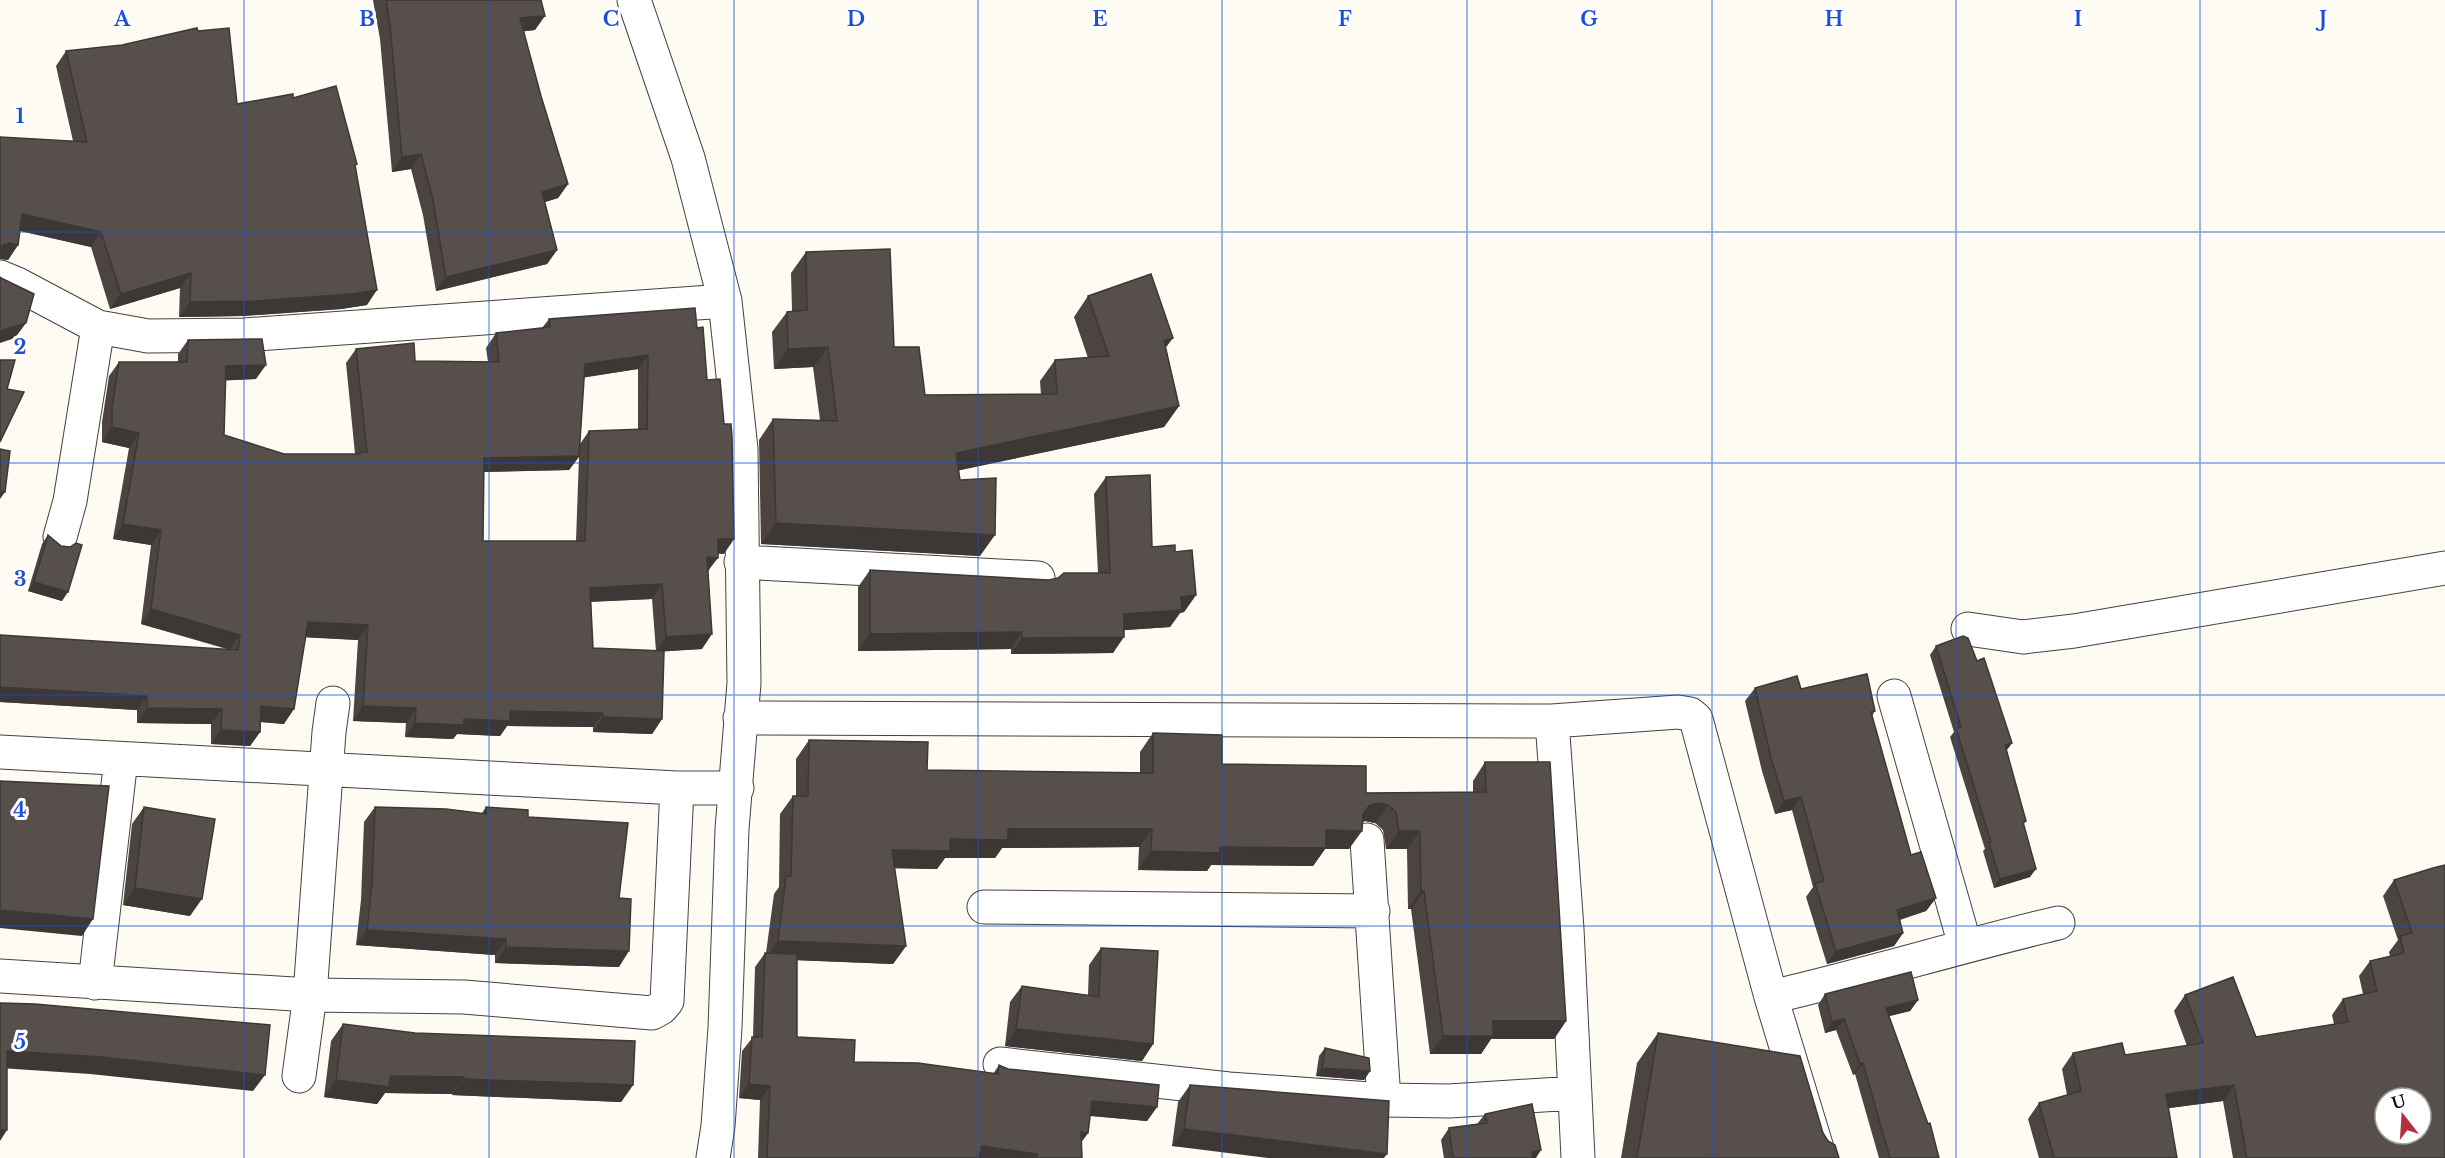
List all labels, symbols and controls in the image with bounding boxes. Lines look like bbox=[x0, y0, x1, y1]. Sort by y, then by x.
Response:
text: A bbox=[113, 7, 131, 31]
text: B bbox=[359, 7, 375, 31]
text: C bbox=[603, 7, 619, 31]
text: D bbox=[847, 7, 865, 31]
text: E bbox=[1092, 7, 1108, 31]
text: F bbox=[1338, 7, 1352, 31]
text: G bbox=[1580, 7, 1598, 31]
text: H bbox=[1825, 7, 1844, 31]
text: I bbox=[2074, 7, 2082, 31]
text: J bbox=[2315, 7, 2327, 31]
text: 1 bbox=[16, 104, 25, 128]
text: 2 bbox=[13, 335, 27, 359]
text: 3 bbox=[14, 567, 26, 591]
text: 4 bbox=[13, 798, 27, 822]
text: 5 bbox=[14, 1030, 26, 1054]
north arrow bbox=[2373, 1086, 2433, 1146]
text: U bbox=[2389, 1090, 2408, 1113]

